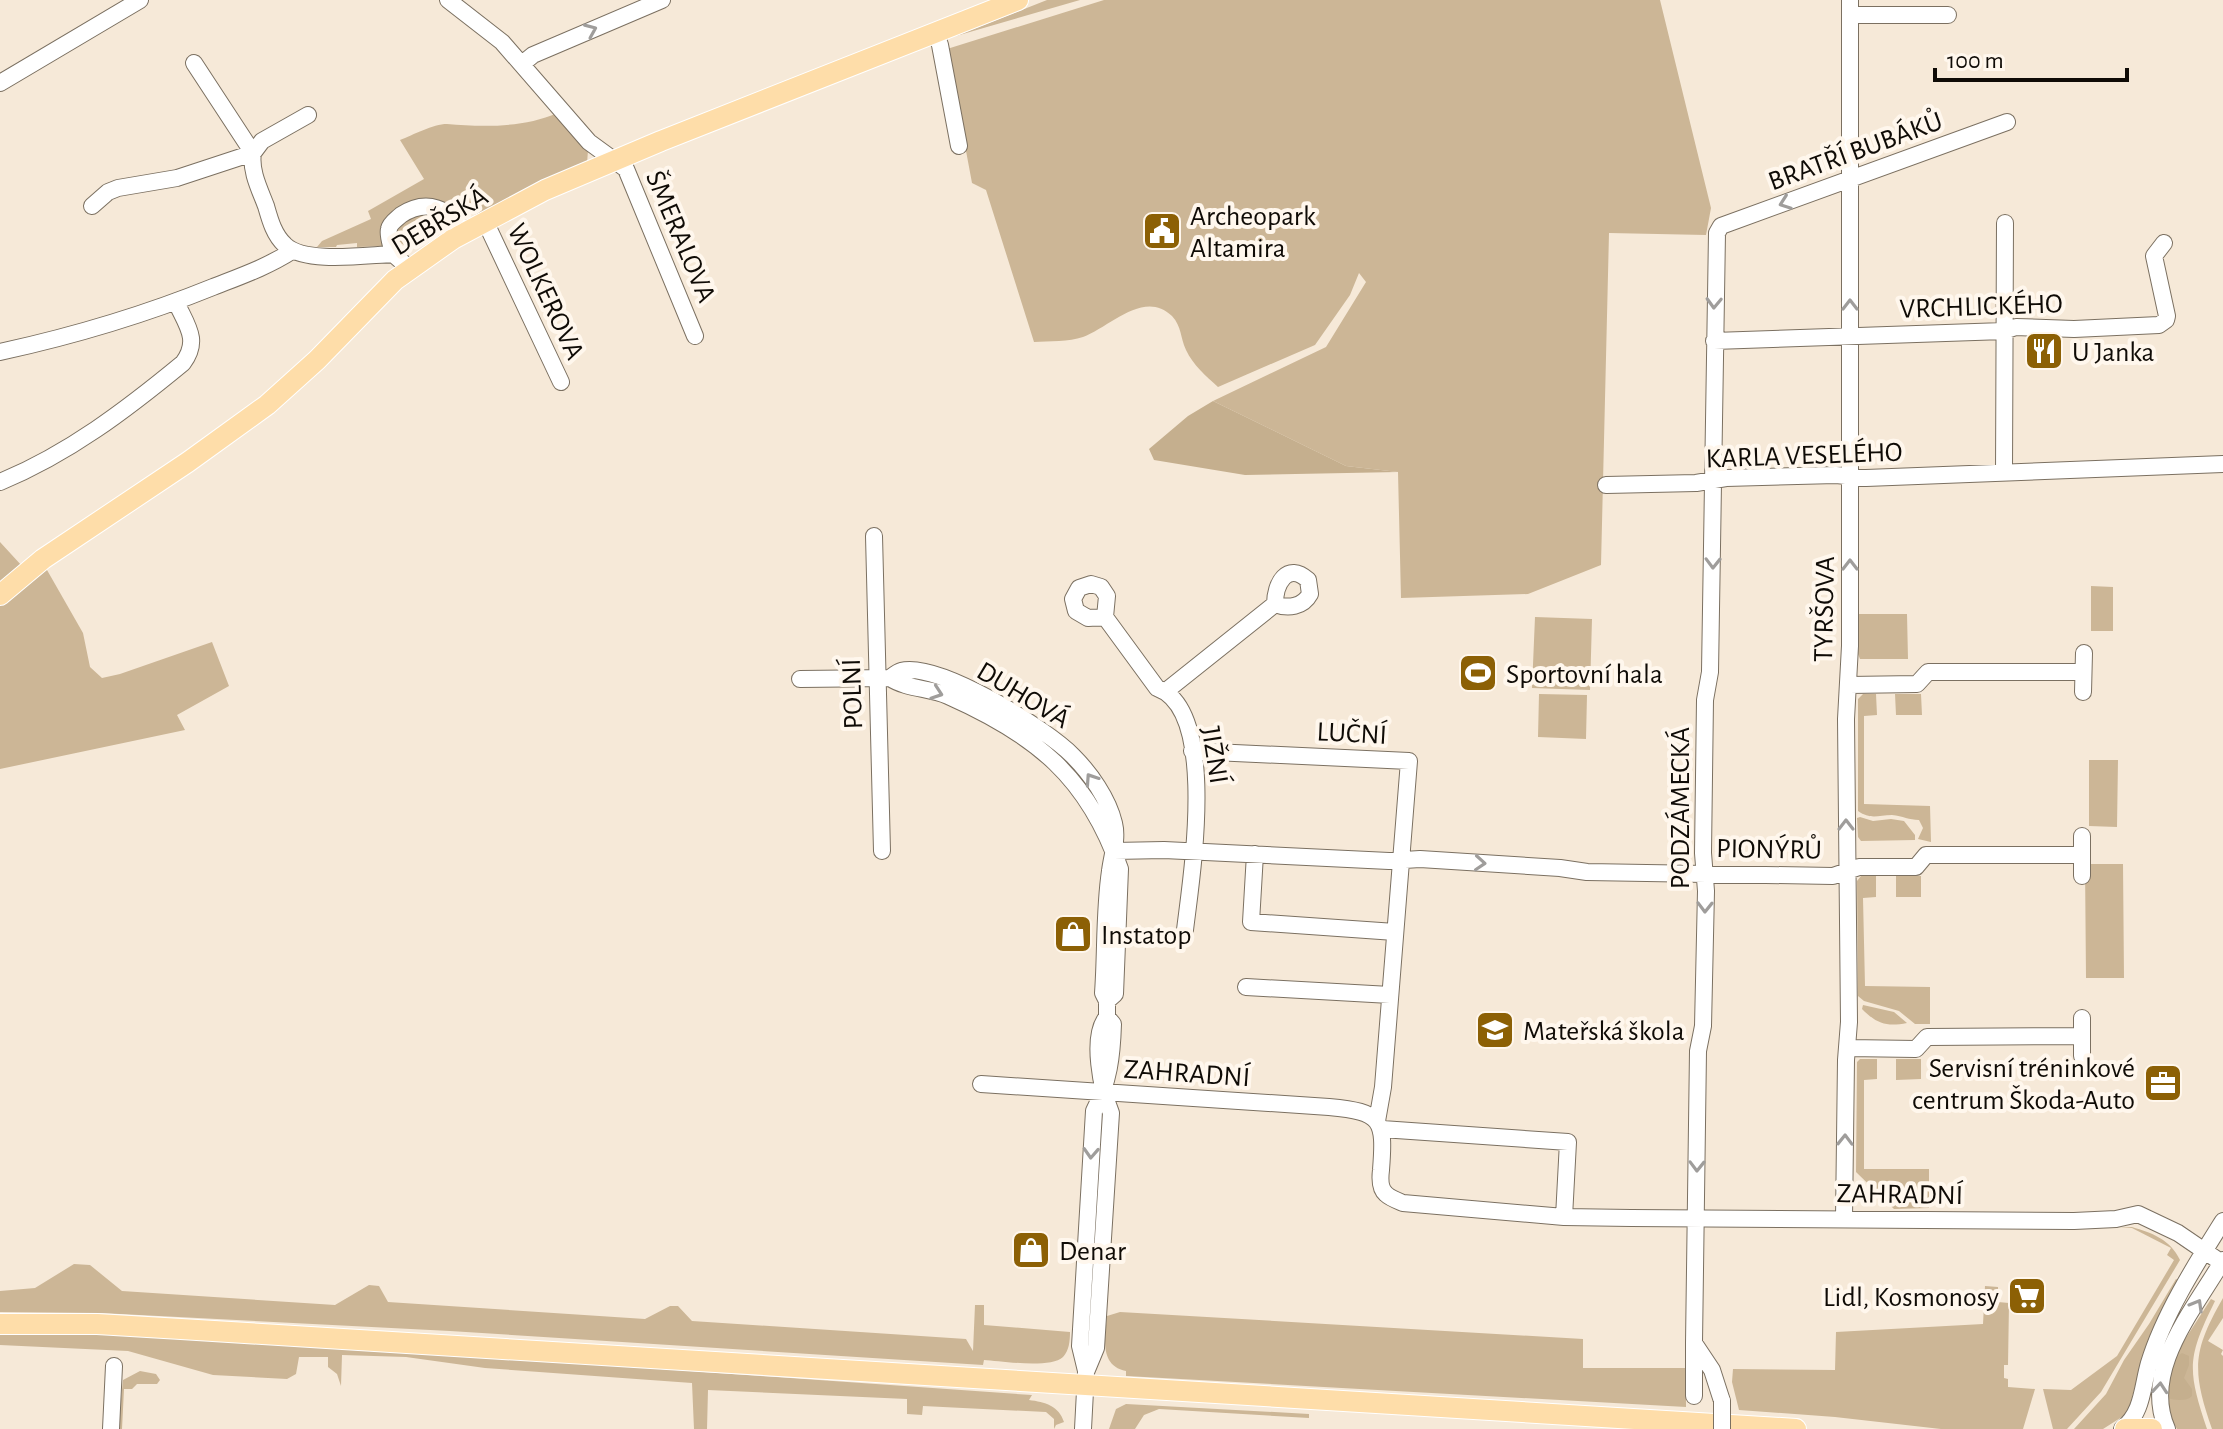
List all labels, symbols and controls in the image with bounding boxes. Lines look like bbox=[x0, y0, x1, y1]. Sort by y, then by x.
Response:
one-way arrow bbox=[583, 23, 597, 40]
scale bar bbox=[1935, 32, 2127, 82]
text: 100 m bbox=[1947, 49, 2004, 73]
street label: BRATŘÍ BUBÁKŮ bbox=[1764, 105, 1947, 196]
street label: ŠMERALOVA bbox=[640, 166, 722, 307]
street label: DEBŘSKÁ bbox=[385, 180, 493, 261]
one-way arrow bbox=[1779, 193, 1793, 210]
place label: Archeopark Altamira bbox=[1190, 203, 1316, 263]
public building icon: Archeopark Altamira bbox=[1141, 210, 1183, 252]
street label: WOLKEROVA bbox=[501, 219, 589, 364]
street label: VRCHLICKÉHO bbox=[1899, 287, 2063, 324]
one-way arrow bbox=[1706, 297, 1723, 310]
one-way arrow bbox=[1841, 298, 1859, 311]
restaurant icon: U Janka bbox=[2023, 330, 2065, 372]
place label: U Janka bbox=[2072, 339, 2155, 367]
street label: KARLA VESELÉHO bbox=[1705, 436, 1903, 473]
street label: TYRŠOVA bbox=[1808, 556, 1840, 662]
one-way arrow bbox=[1704, 557, 1721, 570]
one-way arrow bbox=[1841, 558, 1859, 571]
sports icon: Sportovní hala bbox=[1457, 652, 1499, 694]
street label: DUHOVÁ bbox=[972, 655, 1076, 734]
street label: POLNÍ bbox=[835, 658, 868, 730]
place label: Sportovní hala bbox=[1506, 661, 1663, 689]
one-way arrow bbox=[929, 683, 943, 699]
street label: LUČNÍ bbox=[1316, 715, 1388, 750]
street label: JIŽNÍ bbox=[1196, 724, 1235, 786]
street label: PODZÁMECKÁ bbox=[1664, 727, 1695, 889]
one-way arrow bbox=[1086, 773, 1101, 787]
one-way arrow bbox=[1837, 818, 1855, 831]
street label: PIONÝRŮ bbox=[1716, 832, 1822, 865]
one-way arrow bbox=[1474, 854, 1487, 871]
one-way arrow bbox=[1697, 901, 1714, 914]
shop icon: Instatop bbox=[1052, 913, 1094, 955]
place label: Instatop bbox=[1101, 922, 1191, 950]
school or university icon: Mateřská škola bbox=[1474, 1009, 1516, 1051]
place label: Mateřská škola bbox=[1523, 1018, 1685, 1046]
street label: ZAHRADNÍ bbox=[1123, 1053, 1252, 1092]
place label: Servisní tréninkové centrum Škoda-Auto bbox=[1912, 1055, 2135, 1115]
office icon: Servisní tréninkové centrum Škoda-Auto bbox=[2142, 1062, 2184, 1104]
one-way arrow bbox=[1836, 1133, 1854, 1146]
one-way arrow bbox=[1083, 1147, 1100, 1160]
one-way arrow bbox=[1688, 1160, 1706, 1173]
street label: ZAHRADNÍ bbox=[1836, 1177, 1964, 1210]
shop icon: Denar bbox=[1010, 1229, 1052, 1271]
place label: Denar bbox=[1059, 1238, 1126, 1266]
supermarket icon: Lidl, Kosmonosy bbox=[2006, 1275, 2048, 1317]
place label: Lidl, Kosmonosy bbox=[1823, 1284, 1999, 1312]
one-way arrow bbox=[2187, 1299, 2203, 1314]
one-way arrow bbox=[2151, 1381, 2168, 1394]

